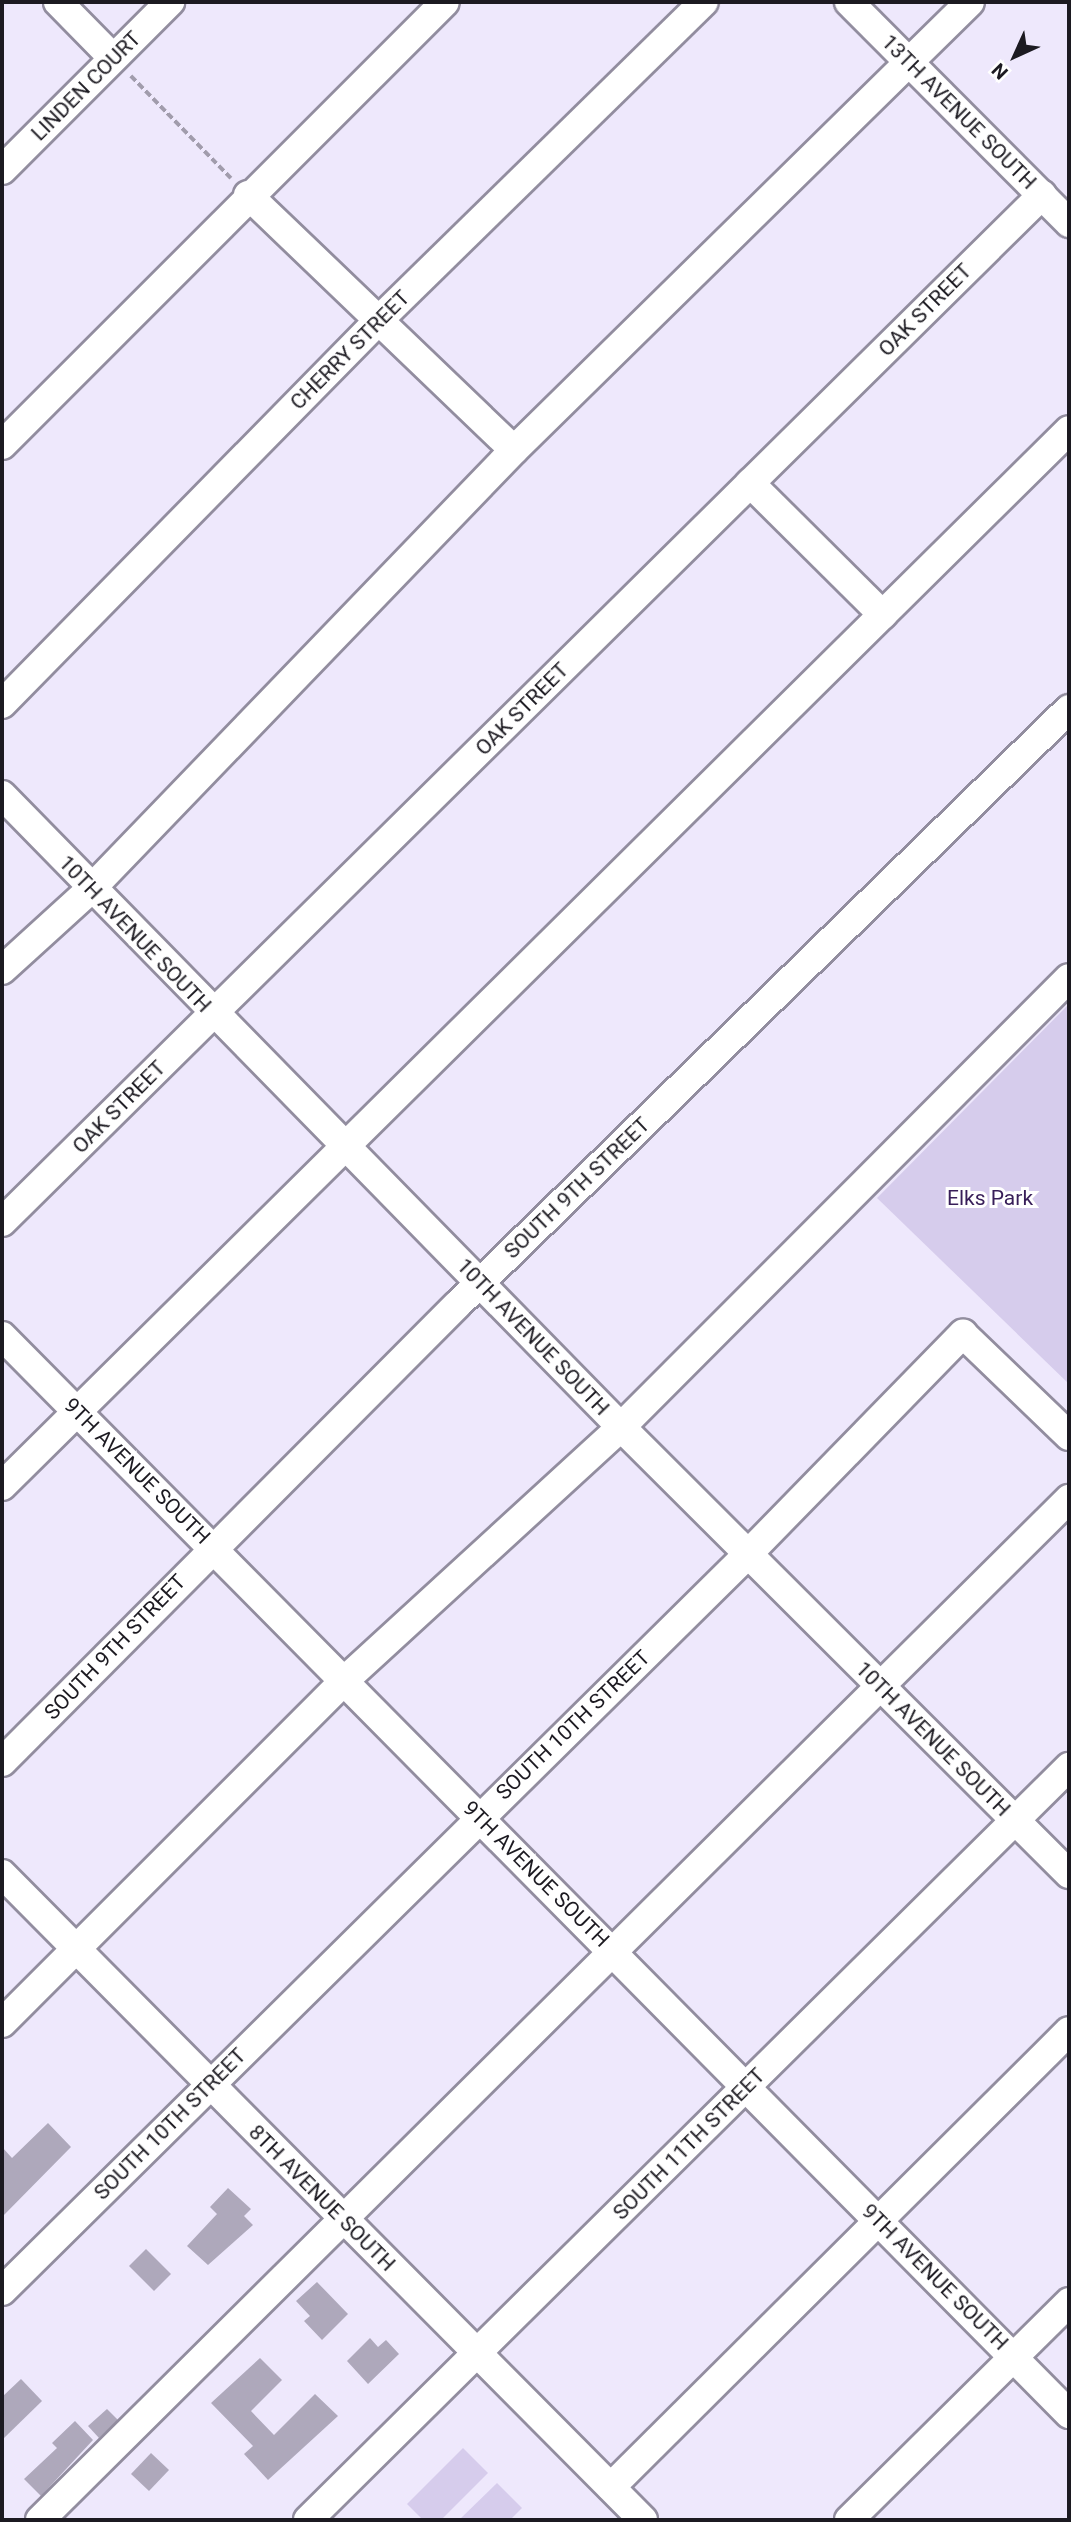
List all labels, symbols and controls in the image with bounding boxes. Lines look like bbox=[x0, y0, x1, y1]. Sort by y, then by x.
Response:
north arrow bbox=[980, 21, 1050, 91]
street label: LINDEN COURT bbox=[26, 26, 146, 146]
street label: 13TH AVENUE SOUTH bbox=[876, 29, 1042, 195]
street label: OAK STREET bbox=[873, 258, 977, 362]
street label: CHERRY STREET bbox=[285, 285, 415, 415]
street label: OAK STREET bbox=[470, 657, 574, 761]
street label: 10TH AVENUE SOUTH bbox=[54, 850, 216, 1018]
street label: OAK STREET bbox=[67, 1055, 171, 1159]
street label: SOUTH 9TH STREET bbox=[499, 1112, 655, 1264]
park label: Elks Park bbox=[947, 1185, 1033, 1211]
street label: 10TH AVENUE SOUTH bbox=[452, 1253, 614, 1421]
street label: 9TH AVENUE SOUTH bbox=[59, 1393, 215, 1549]
street label: SOUTH 9TH STREET bbox=[39, 1569, 191, 1725]
street label: SOUTH 10TH STREET bbox=[491, 1645, 655, 1805]
street label: 10TH AVENUE SOUTH bbox=[850, 1656, 1016, 1822]
street label: 9TH AVENUE SOUTH bbox=[458, 1796, 614, 1952]
street label: SOUTH 10TH STREET bbox=[89, 2043, 251, 2205]
street label: SOUTH 11TH STREET bbox=[608, 2063, 770, 2225]
street label: 8TH AVENUE SOUTH bbox=[244, 2120, 400, 2276]
street label: 9TH AVENUE SOUTH bbox=[857, 2199, 1013, 2355]

